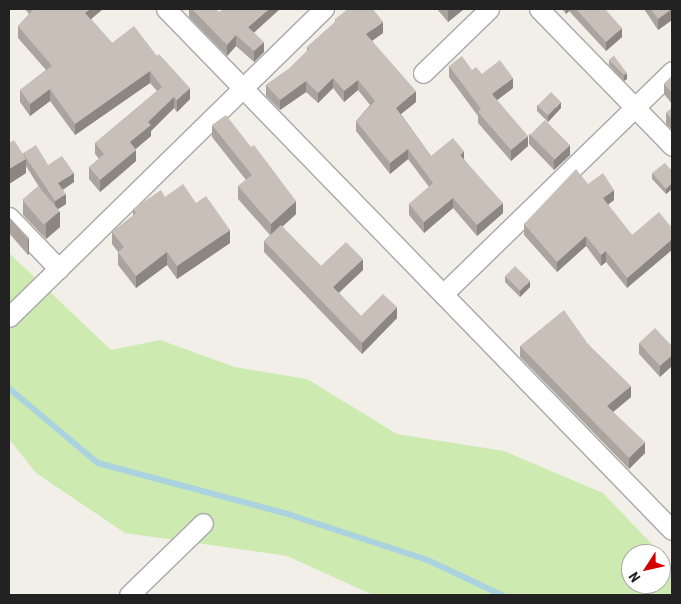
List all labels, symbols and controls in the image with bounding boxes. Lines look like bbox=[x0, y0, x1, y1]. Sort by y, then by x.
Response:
north arrow bbox=[621, 544, 671, 594]
text: N bbox=[626, 569, 644, 585]

